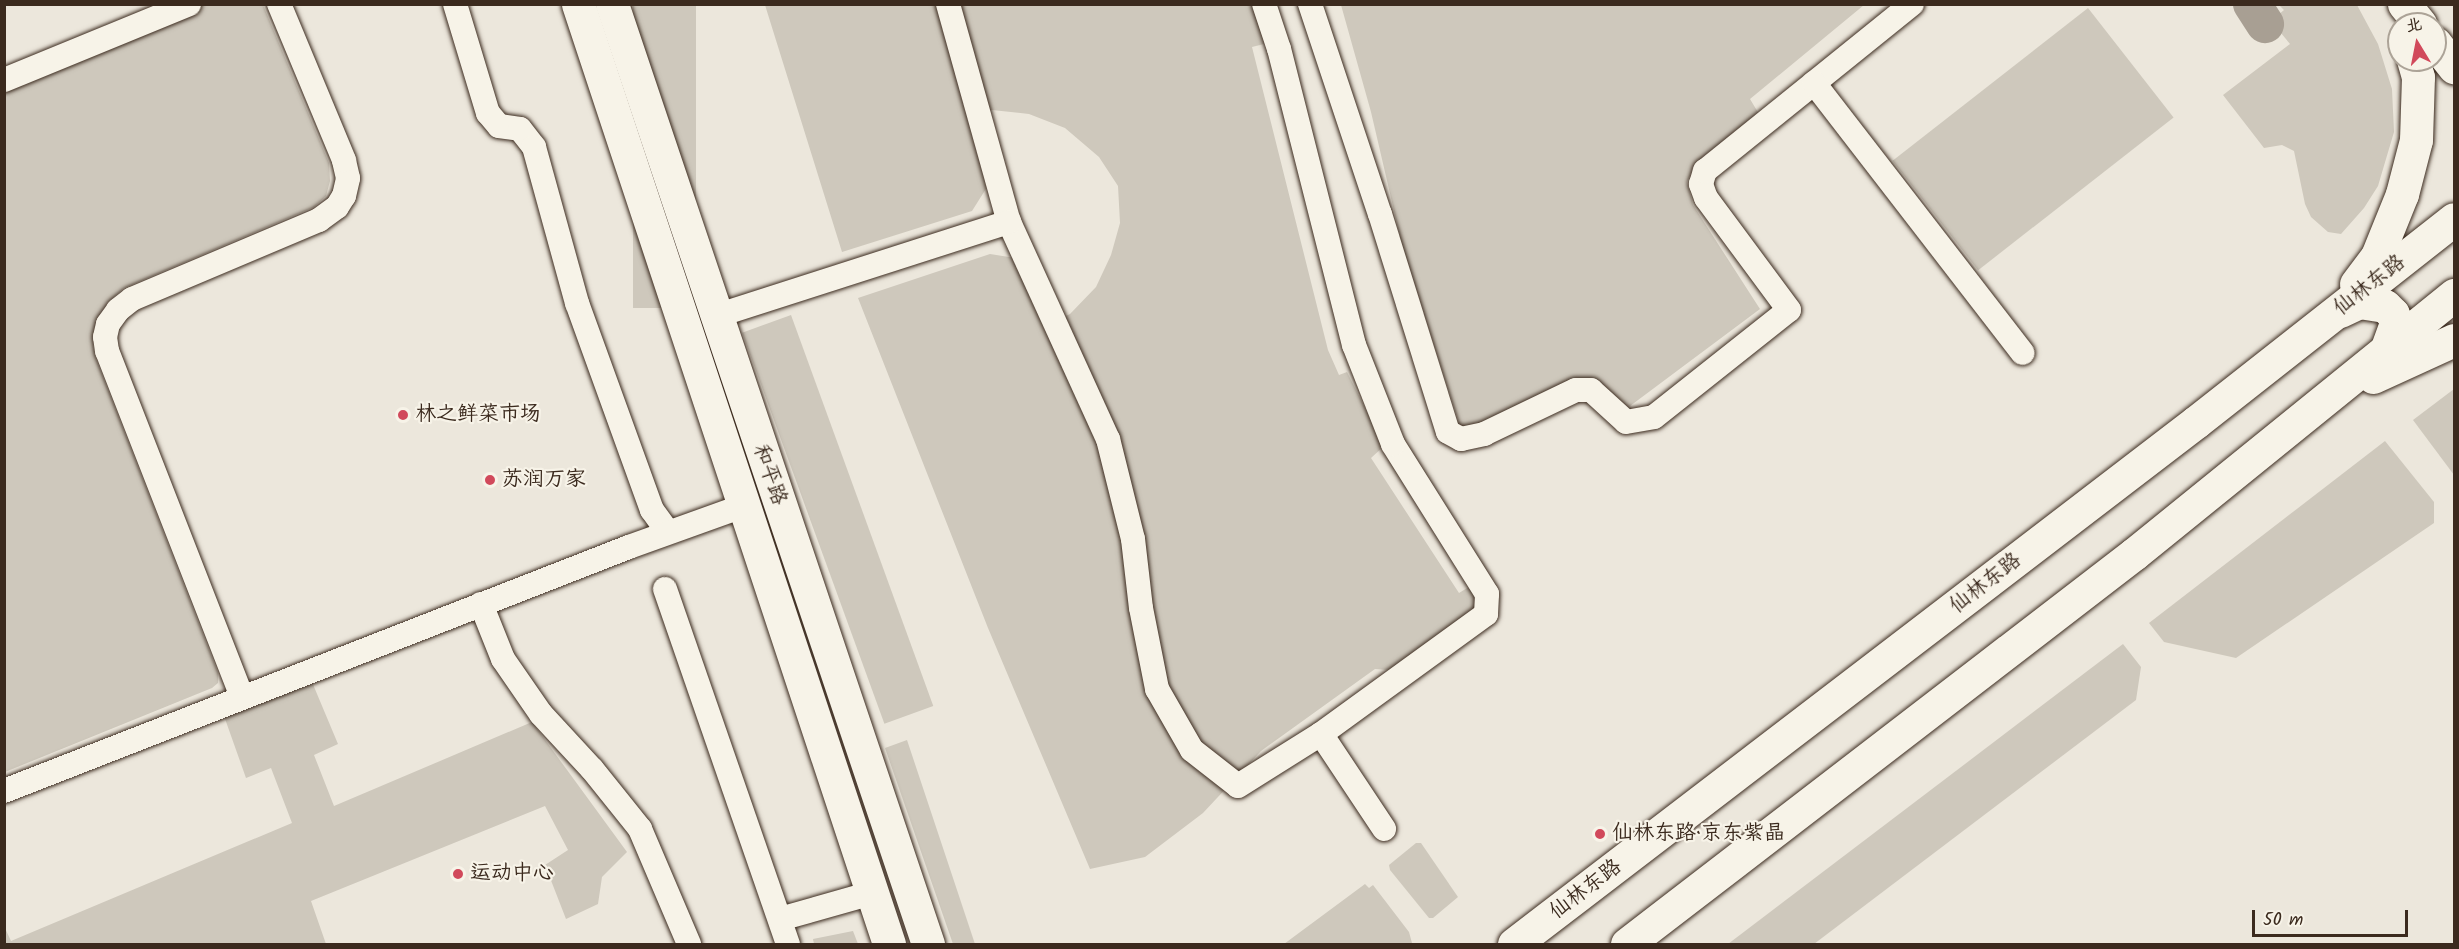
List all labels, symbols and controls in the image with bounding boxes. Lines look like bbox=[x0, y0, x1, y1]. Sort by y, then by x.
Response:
north arrow bbox=[2387, 12, 2447, 72]
text: 北 bbox=[2404, 12, 2424, 39]
street label: 仙林东路 bbox=[2329, 250, 2411, 322]
place label: 林之鲜菜市场 bbox=[415, 402, 541, 428]
marker: 林之鲜菜市场 bbox=[396, 408, 410, 422]
street label: 和平路 bbox=[747, 441, 791, 509]
place label: 苏润万家 bbox=[502, 467, 586, 493]
marker: 苏润万家 bbox=[483, 473, 497, 487]
street label: 仙林东路 bbox=[1945, 548, 2027, 620]
place label: 仙林东路·京东紫晶 bbox=[1612, 821, 1785, 847]
marker: 仙林东路·京东紫晶 bbox=[1593, 827, 1607, 841]
street label: 仙林东路 bbox=[1545, 855, 1627, 925]
place label: 运动中心 bbox=[470, 861, 554, 887]
marker: 运动中心 bbox=[451, 867, 465, 881]
scale bar bbox=[2255, 898, 2411, 936]
text: 50 m bbox=[2263, 906, 2303, 935]

